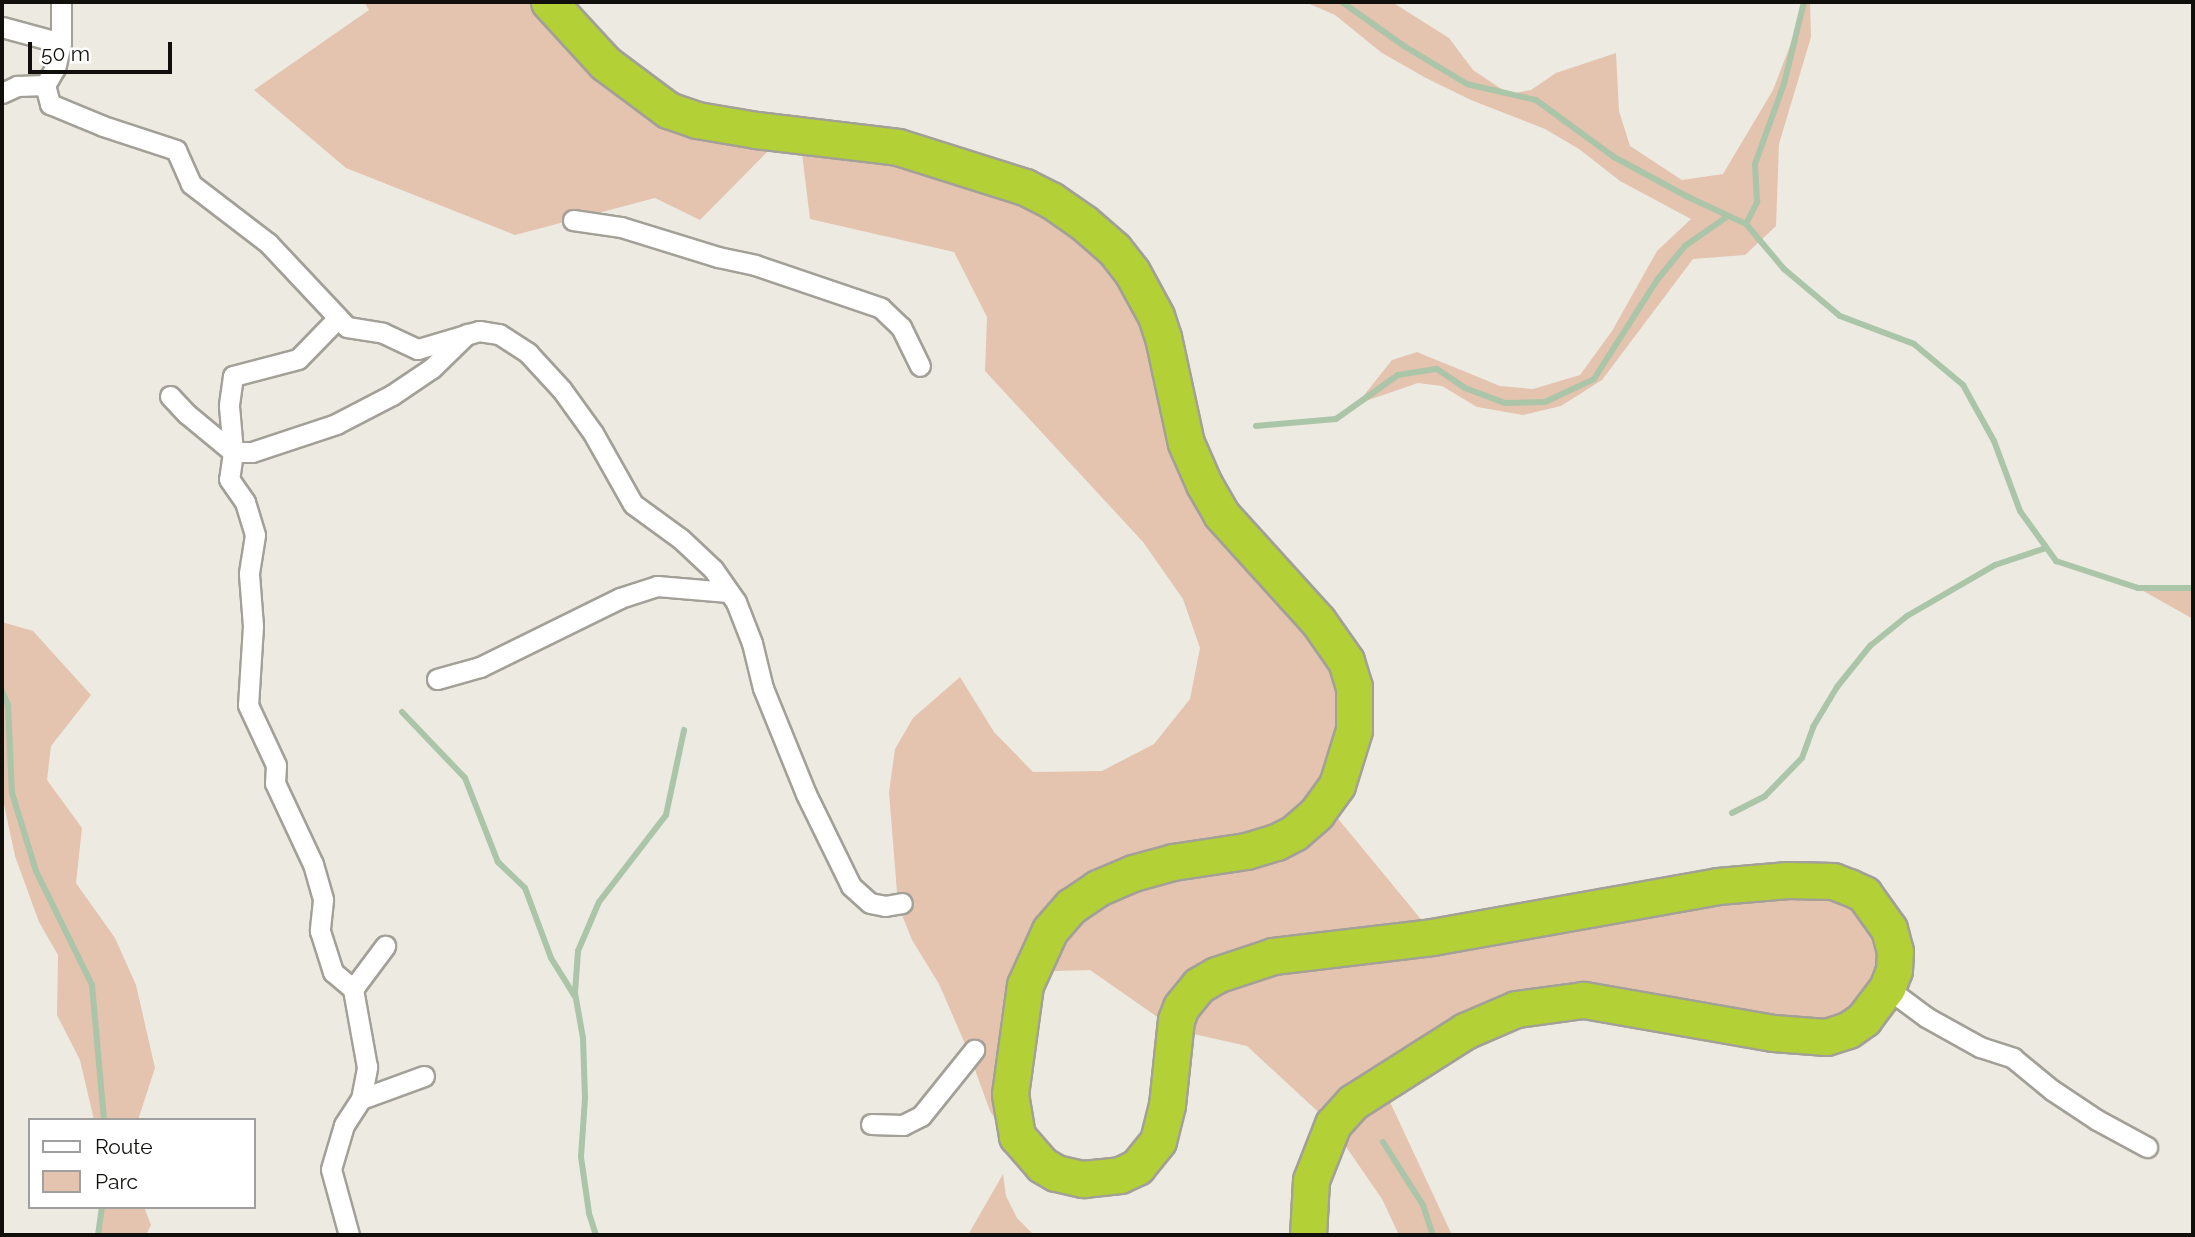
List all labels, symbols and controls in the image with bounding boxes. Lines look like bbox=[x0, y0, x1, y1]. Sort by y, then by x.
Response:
scale bar bbox=[32, 28, 175, 72]
text: 50 m bbox=[41, 41, 90, 66]
legend bbox=[28, 1118, 256, 1209]
text: Route bbox=[95, 1134, 153, 1159]
text: Parc bbox=[95, 1169, 138, 1194]

